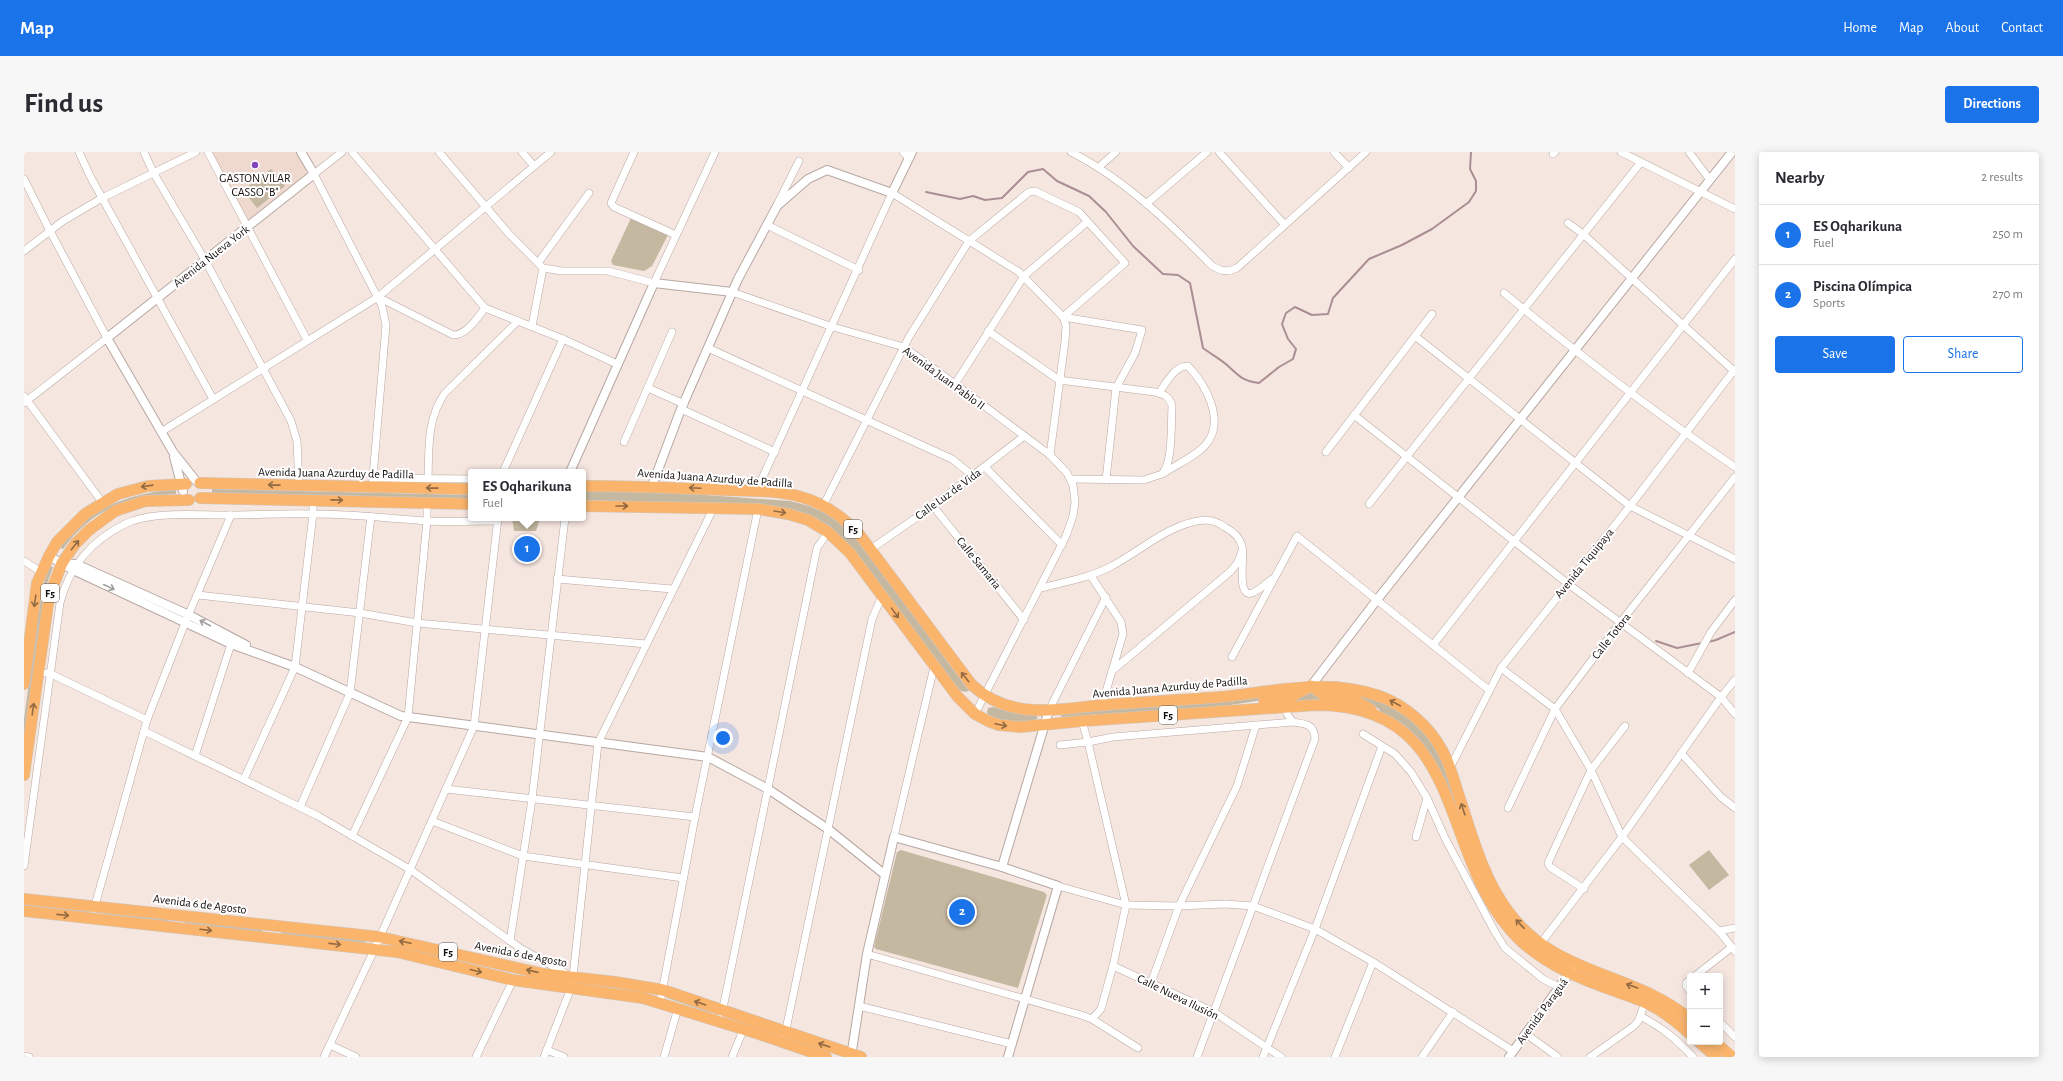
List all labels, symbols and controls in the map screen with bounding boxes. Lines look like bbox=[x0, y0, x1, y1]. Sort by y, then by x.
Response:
text: Map bbox=[20, 19, 54, 38]
text: Home bbox=[1843, 21, 1877, 35]
text: Map bbox=[1899, 21, 1923, 35]
text: About bbox=[1945, 21, 1979, 35]
text: Contact bbox=[2001, 21, 2043, 35]
button: Directions bbox=[1945, 86, 2039, 123]
text: Find us bbox=[24, 90, 103, 118]
marker: GASTON VILAR CASSO "B" bbox=[250, 160, 260, 170]
text: Nearby bbox=[1775, 169, 1825, 186]
text: 2 results bbox=[1981, 171, 2023, 184]
place label: GASTON VILAR CASSO "B" bbox=[219, 172, 291, 198]
text: ES Oqharikuna bbox=[1813, 219, 1902, 234]
street label: Avenida Nueva York bbox=[171, 222, 252, 289]
text: 1 bbox=[1786, 228, 1790, 241]
text: 250 m bbox=[1992, 228, 2023, 241]
text: Fuel bbox=[1813, 237, 1834, 250]
text: Piscina Olímpica bbox=[1813, 279, 1912, 294]
text: 2 bbox=[1785, 288, 1791, 301]
text: 270 m bbox=[1992, 288, 2023, 301]
text: Sports bbox=[1813, 297, 1845, 310]
button: Save bbox=[1775, 336, 1895, 373]
button: Share bbox=[1903, 336, 2023, 373]
street label: Avenida Juan Pablo II bbox=[901, 344, 987, 412]
street label: Avenida Juana Azurduy de Padilla bbox=[258, 466, 414, 481]
street label: Calle Luz de Vida bbox=[913, 466, 984, 522]
street label: Avenida Juana Azurduy de Padilla bbox=[637, 467, 794, 490]
popup bbox=[468, 469, 586, 521]
text: ES Oqharikuna bbox=[482, 479, 572, 494]
one-way arrow bbox=[268, 481, 281, 489]
one-way arrow bbox=[141, 482, 154, 490]
one-way arrow bbox=[426, 484, 439, 492]
one-way arrow bbox=[689, 485, 702, 492]
one-way arrow bbox=[330, 496, 343, 504]
text: Fuel bbox=[482, 497, 503, 510]
one-way arrow bbox=[615, 502, 628, 510]
one-way arrow bbox=[773, 508, 786, 516]
road number: F5 bbox=[844, 520, 862, 538]
street label: Avenida Tiquipaya bbox=[1552, 525, 1617, 601]
pin: 1 bbox=[514, 534, 540, 564]
street label: Calle Samaria bbox=[954, 535, 1004, 592]
one-way arrow bbox=[71, 539, 80, 550]
road number: F5 bbox=[41, 584, 59, 602]
one-way arrow bbox=[103, 584, 115, 591]
one-way arrow bbox=[31, 594, 39, 607]
one-way arrow bbox=[890, 608, 899, 619]
street label: Calle Totora bbox=[1589, 610, 1633, 661]
one-way arrow bbox=[199, 619, 211, 627]
one-way arrow bbox=[961, 671, 969, 682]
street label: Avenida Juana Azurduy de Padilla bbox=[1092, 674, 1249, 701]
one-way arrow bbox=[1389, 699, 1401, 707]
one-way arrow bbox=[29, 703, 37, 716]
road number: F5 bbox=[1159, 706, 1177, 724]
one-way arrow bbox=[994, 722, 1007, 730]
your location bbox=[713, 728, 733, 748]
one-way arrow bbox=[1459, 802, 1466, 815]
street label: Avenida 6 de Agosto bbox=[153, 892, 247, 916]
pin: 2 bbox=[949, 897, 975, 927]
one-way arrow bbox=[56, 911, 69, 918]
one-way arrow bbox=[1515, 919, 1524, 930]
one-way arrow bbox=[199, 926, 212, 934]
one-way arrow bbox=[399, 938, 412, 946]
street label: Avenida 6 de Agosto bbox=[474, 939, 568, 969]
one-way arrow bbox=[328, 941, 341, 948]
road number: F5 bbox=[439, 943, 457, 961]
one-way arrow bbox=[526, 966, 539, 974]
one-way arrow bbox=[470, 967, 483, 975]
street label: Calle Nueva Ilusión bbox=[1135, 972, 1221, 1022]
map controls bbox=[1687, 973, 1723, 1045]
button: + bbox=[1687, 973, 1723, 1009]
street label: Avenida Paraguá bbox=[1514, 975, 1570, 1046]
one-way arrow bbox=[1627, 982, 1639, 990]
one-way arrow bbox=[694, 999, 707, 1006]
button: − bbox=[1687, 1009, 1723, 1045]
one-way arrow bbox=[818, 1040, 830, 1048]

